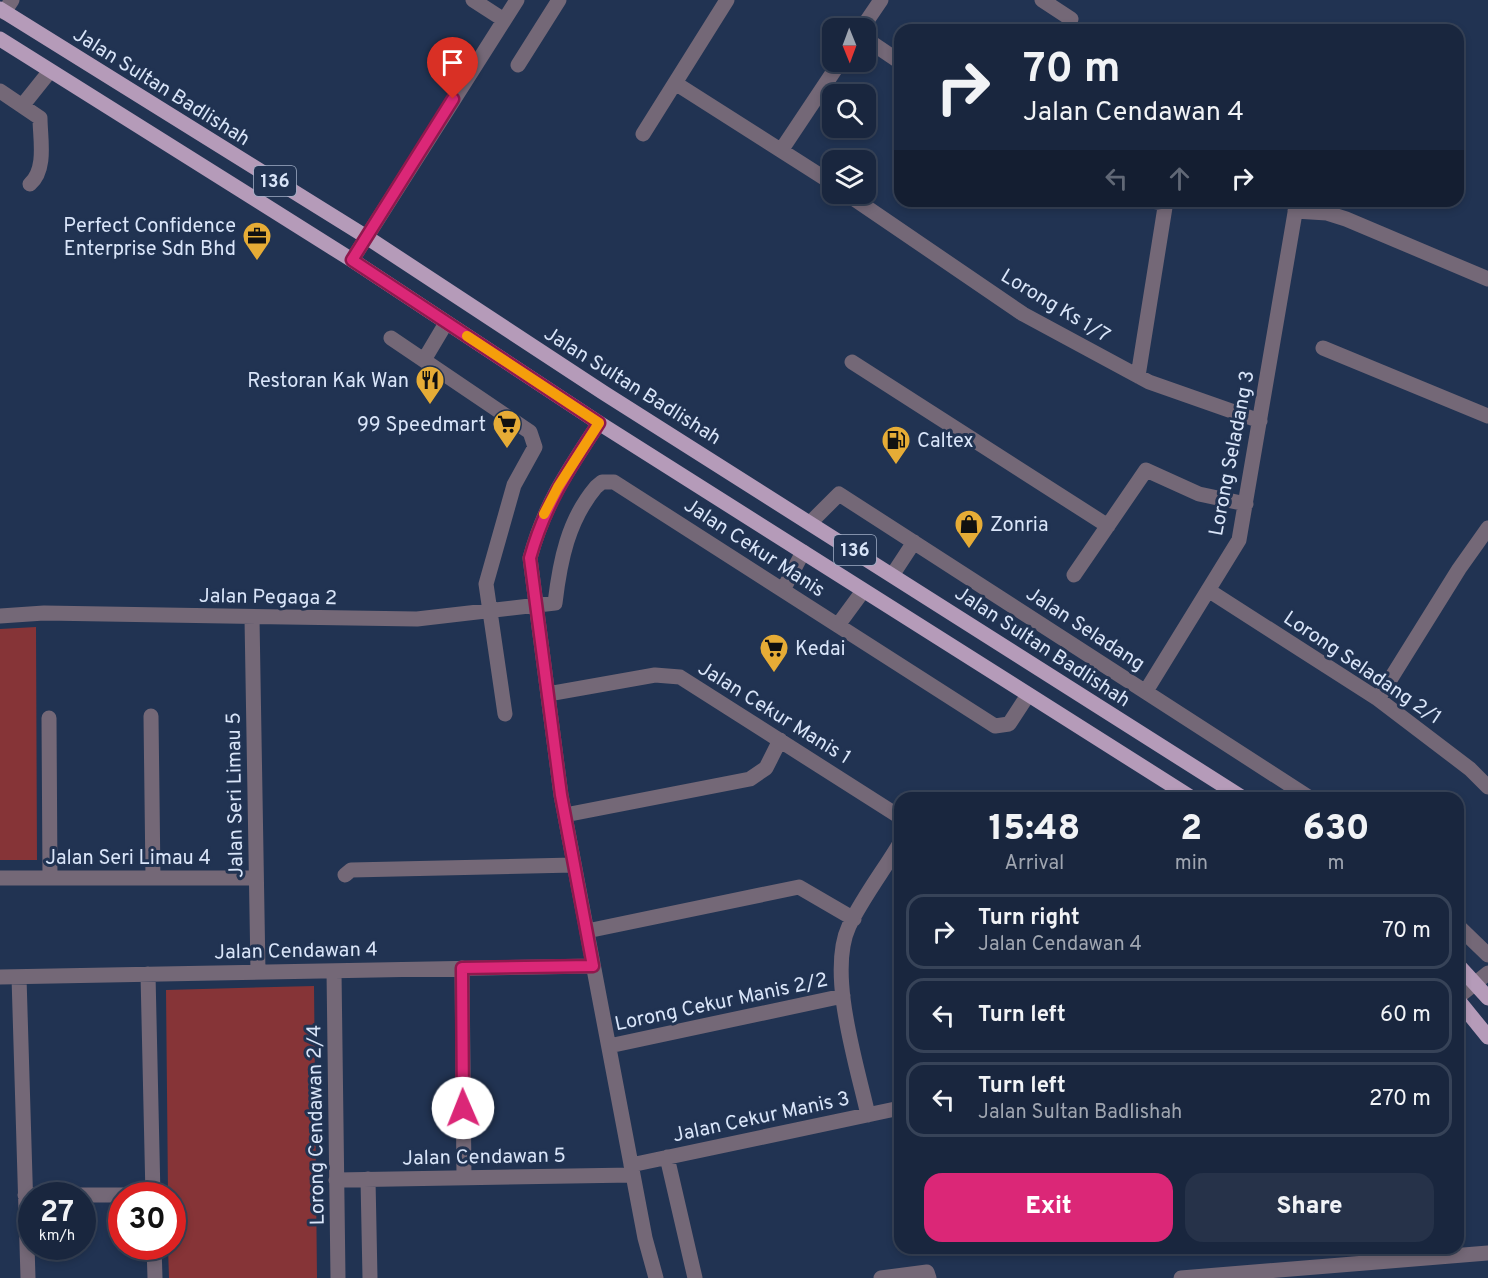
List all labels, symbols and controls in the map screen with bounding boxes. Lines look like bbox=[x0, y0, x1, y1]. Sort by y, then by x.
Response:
north arrow bbox=[822, 18, 876, 72]
map controls bbox=[822, 18, 876, 204]
street label: Jalan Sultan Badlishah bbox=[67, 23, 254, 153]
pin bbox=[427, 37, 478, 99]
text: 70 m bbox=[1023, 44, 1121, 97]
icon: arrive bbox=[436, 46, 469, 79]
icon: right bbox=[924, 48, 1002, 126]
button: search bbox=[822, 84, 876, 138]
text: Jalan Cendawan 4 bbox=[1023, 96, 1244, 130]
button: layers bbox=[822, 150, 876, 204]
icon: left bbox=[1100, 162, 1133, 195]
icon: ahead bbox=[1163, 162, 1196, 195]
icon: right bbox=[1226, 162, 1259, 195]
road number: 136 bbox=[254, 166, 296, 196]
place label: Perfect Confidence Enterprise Sdn Bhd bbox=[63, 214, 236, 263]
office icon: Perfect Confidence Enterprise Sdn Bhd bbox=[241, 220, 273, 262]
street label: Lorong Ks 1/7 bbox=[995, 264, 1114, 350]
street label: Jalan Sultan Badlishah bbox=[538, 322, 725, 452]
restaurant icon: Restoran Kak Wan bbox=[414, 364, 446, 406]
street label: Lorong Seladang 3 bbox=[1204, 368, 1262, 538]
place label: Restoran Kak Wan bbox=[247, 369, 409, 395]
supermarket icon: 99 Speedmart bbox=[491, 408, 523, 450]
place label: 99 Speedmart bbox=[357, 413, 486, 439]
fuel station icon: Caltex bbox=[880, 424, 912, 466]
place label: Caltex bbox=[917, 429, 974, 455]
street label: Jalan Cekur Manis bbox=[678, 493, 830, 604]
shop icon: Zonria bbox=[953, 508, 985, 550]
place label: Zonria bbox=[990, 513, 1048, 539]
road number: 136 bbox=[834, 535, 876, 565]
street label: Jalan Sultan Badlishah bbox=[949, 581, 1135, 714]
street label: Jalan Seladang bbox=[1021, 582, 1149, 678]
street label: Jalan Pegaga 2 bbox=[199, 584, 337, 612]
street label: Lorong Seladang 2/1 bbox=[1278, 606, 1446, 731]
supermarket icon: Kedai bbox=[758, 632, 790, 674]
place label: Kedai bbox=[795, 637, 846, 663]
street label: Jalan Cekur Manis 1 bbox=[693, 656, 855, 771]
street label: Jalan Seri Limau 5 bbox=[222, 712, 250, 878]
text: 15:48 bbox=[988, 807, 1080, 853]
text: 2 bbox=[1180, 807, 1202, 853]
text: 630 bbox=[1302, 807, 1370, 853]
street label: Jalan Seri Limau 4 bbox=[45, 846, 211, 872]
text: Arrival bbox=[1005, 851, 1064, 877]
text: min bbox=[1175, 851, 1208, 877]
text: m bbox=[1328, 851, 1344, 877]
text: Turn right bbox=[978, 905, 1080, 932]
icon: right bbox=[927, 915, 960, 948]
text: 70 m bbox=[1382, 918, 1431, 945]
text: Jalan Cendawan 4 bbox=[978, 932, 1142, 958]
street label: Jalan Cendawan 4 bbox=[214, 938, 378, 966]
street label: Lorong Cekur Manis 2/2 bbox=[613, 968, 830, 1038]
icon: left bbox=[927, 999, 960, 1032]
text: Turn left bbox=[978, 1002, 1066, 1029]
text: 60 m bbox=[1380, 1002, 1431, 1029]
street label: Lorong Cendawan 2/4 bbox=[302, 1024, 332, 1225]
text: Turn left bbox=[978, 1073, 1066, 1100]
position arrow bbox=[431, 1076, 495, 1140]
icon: left bbox=[927, 1083, 960, 1116]
text: 270 m bbox=[1369, 1086, 1431, 1113]
street label: Jalan Cekur Manis 3 bbox=[671, 1087, 852, 1149]
text: Jalan Sultan Badlishah bbox=[978, 1100, 1182, 1126]
street label: Jalan Cendawan 5 bbox=[402, 1144, 566, 1172]
button: Exit bbox=[924, 1173, 1173, 1242]
button: Share bbox=[1185, 1173, 1434, 1242]
speed limit sign: 30 bbox=[108, 1182, 186, 1260]
text: 27 bbox=[40, 1195, 74, 1232]
text: km/h bbox=[39, 1227, 75, 1246]

